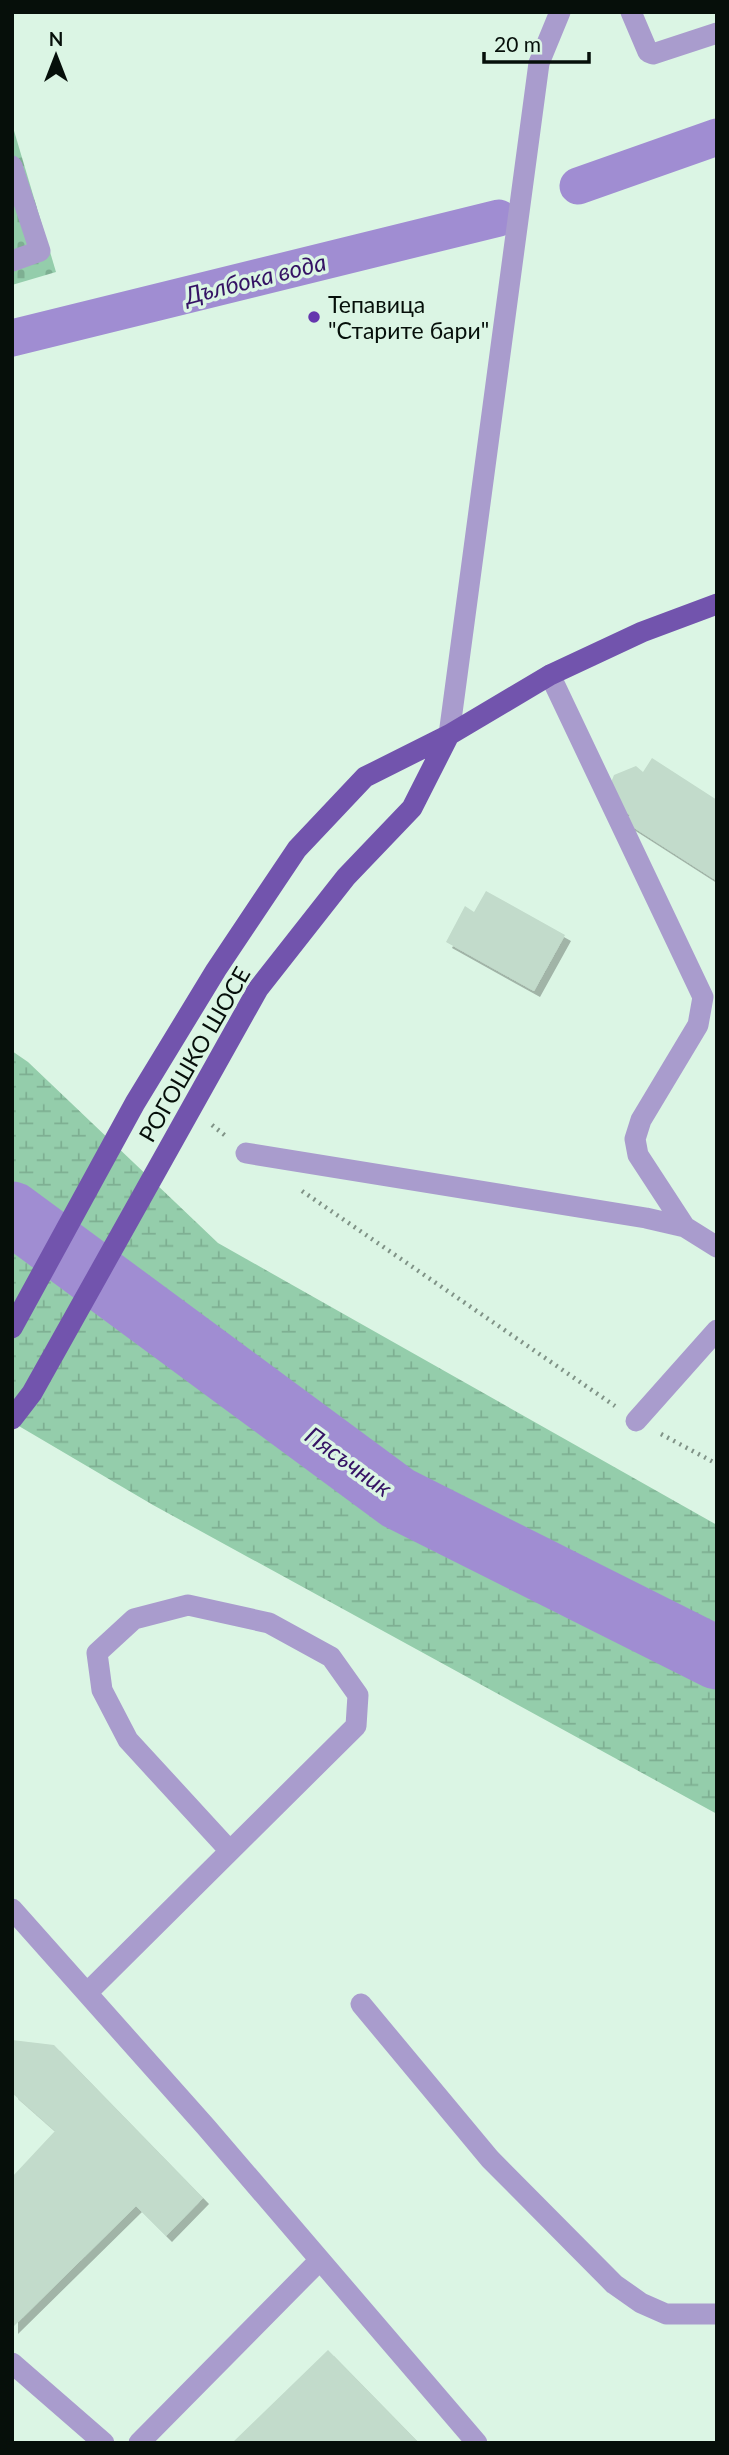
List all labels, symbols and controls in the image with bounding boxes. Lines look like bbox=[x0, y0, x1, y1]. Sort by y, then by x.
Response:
north arrow bbox=[21, 21, 91, 91]
scale bar bbox=[484, 21, 589, 65]
text: N bbox=[49, 27, 63, 50]
text: 20 m bbox=[494, 31, 541, 56]
water label: Дълбока вода bbox=[179, 246, 329, 310]
place label: Тепавица "Старите бари" bbox=[328, 290, 489, 344]
marker: Тепавица "Старите бари" bbox=[306, 309, 322, 325]
street label: РОГОШКО ШОСЕ bbox=[132, 961, 256, 1147]
water label: Пясъчник bbox=[300, 1420, 398, 1502]

